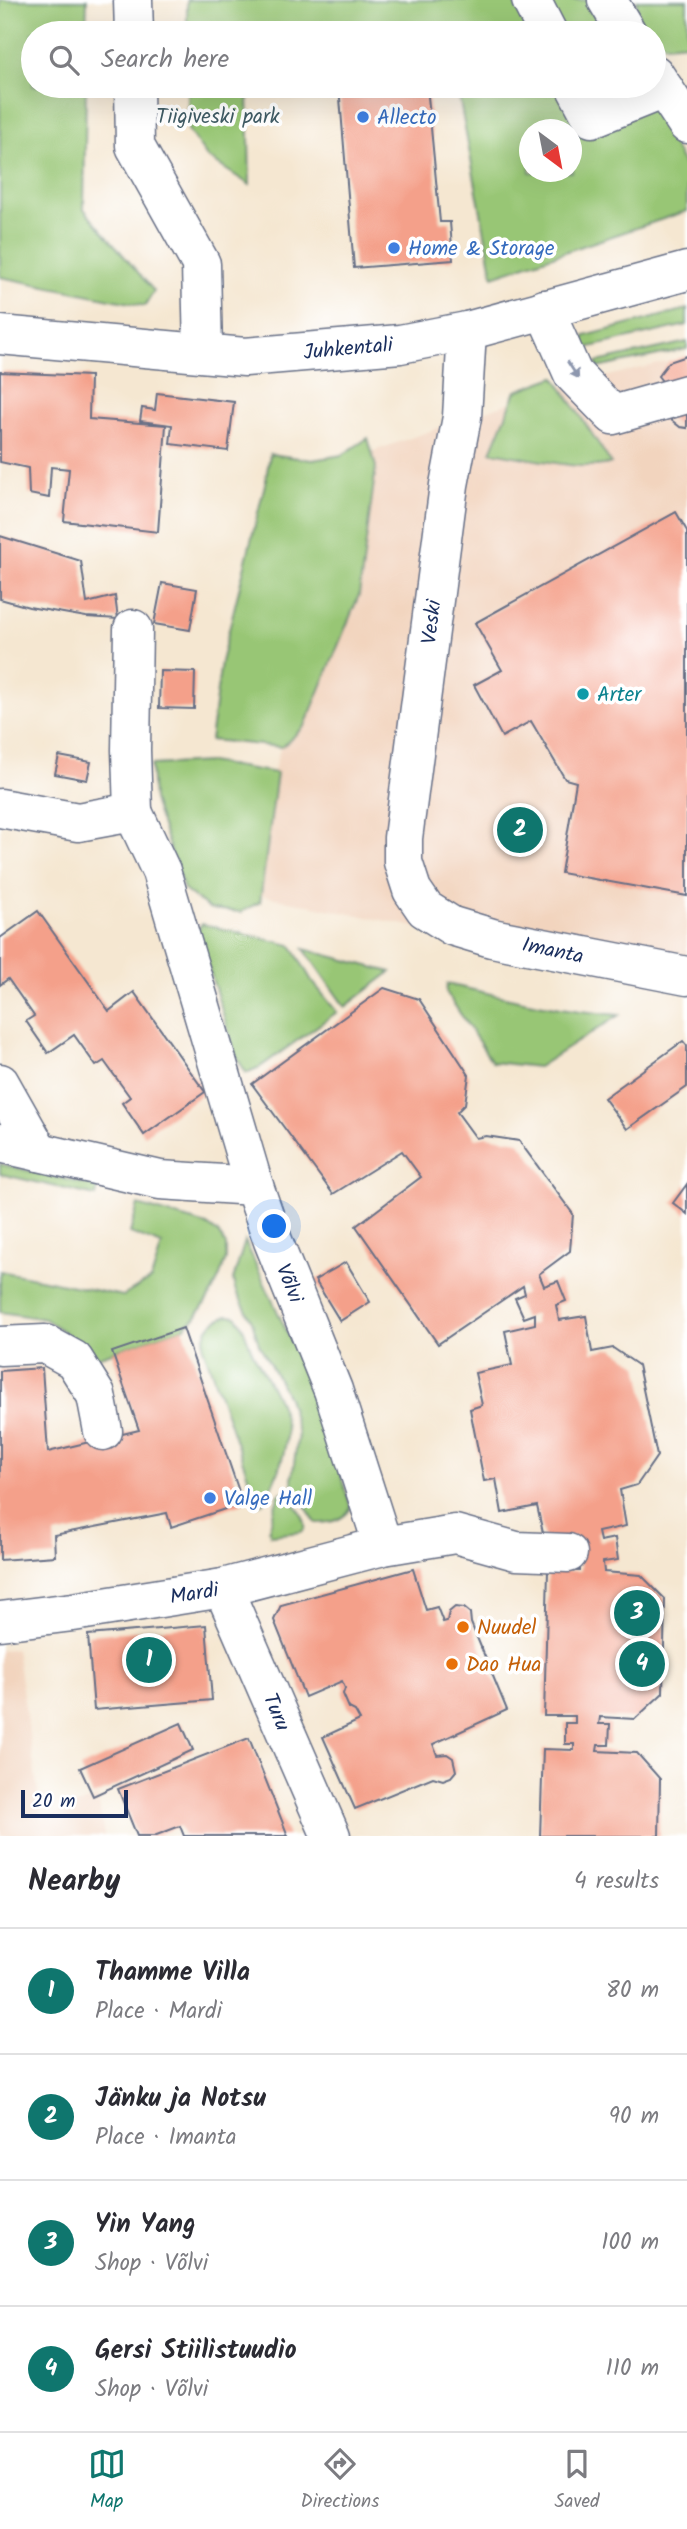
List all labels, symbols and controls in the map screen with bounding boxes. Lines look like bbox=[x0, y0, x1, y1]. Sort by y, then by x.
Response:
search box bbox=[21, 21, 666, 98]
text: Search here bbox=[101, 39, 229, 81]
icon: search bbox=[45, 41, 83, 79]
park label: Tiigiveski park bbox=[156, 101, 280, 134]
place label: Allecto bbox=[377, 102, 437, 135]
marker: Allecto bbox=[355, 109, 371, 125]
north arrow bbox=[519, 119, 582, 182]
place label: Home & Storage bbox=[408, 233, 555, 266]
marker: Home & Storage bbox=[386, 240, 402, 256]
street label: Juhkentali bbox=[302, 329, 395, 370]
one-way arrow bbox=[566, 361, 579, 380]
street label: Veski bbox=[413, 597, 452, 646]
place label: Arter bbox=[597, 679, 642, 712]
marker: Arter bbox=[575, 686, 591, 702]
pin: 2 bbox=[497, 804, 543, 856]
street label: Imanta bbox=[519, 929, 587, 974]
your location bbox=[257, 1209, 291, 1243]
street label: Võlvi bbox=[266, 1259, 312, 1309]
place label: Valge Hall bbox=[224, 1483, 312, 1516]
marker: Valge Hall bbox=[202, 1490, 218, 1506]
street label: Mardi bbox=[168, 1574, 222, 1615]
pin: 3 bbox=[614, 1587, 660, 1639]
place label: Nuudel bbox=[477, 1612, 537, 1645]
marker: Nuudel bbox=[455, 1619, 471, 1635]
pin: 1 bbox=[126, 1634, 172, 1686]
pin: 4 bbox=[619, 1638, 665, 1690]
place label: Dao Hua bbox=[466, 1649, 541, 1682]
marker: Dao Hua bbox=[444, 1656, 460, 1672]
street label: Turu bbox=[253, 1688, 298, 1737]
scale bar bbox=[21, 1787, 128, 1819]
text: 20 m bbox=[32, 1787, 75, 1817]
text: Nearby bbox=[28, 1858, 120, 1906]
text: 4 results bbox=[574, 1864, 659, 1900]
text: Thamme Villa bbox=[95, 1952, 250, 1994]
text: 1 bbox=[48, 1973, 54, 2009]
text: 80 m bbox=[606, 1973, 659, 2009]
text: Place · Mardi bbox=[95, 1994, 222, 2030]
text: Jänku ja Notsu bbox=[95, 2078, 266, 2120]
text: 2 bbox=[44, 2099, 58, 2135]
text: 90 m bbox=[609, 2099, 659, 2135]
text: Place · Imanta bbox=[95, 2120, 237, 2156]
text: Yin Yang bbox=[95, 2204, 196, 2246]
text: 3 bbox=[45, 2225, 57, 2261]
text: 100 m bbox=[601, 2225, 659, 2261]
text: Shop · Võlvi bbox=[95, 2246, 208, 2282]
text: Gersi Stiilistuudio bbox=[95, 2330, 297, 2372]
text: 4 bbox=[45, 2351, 57, 2387]
text: 110 m bbox=[606, 2351, 659, 2387]
text: Shop · Võlvi bbox=[95, 2372, 208, 2408]
tab: Map bbox=[88, 2445, 126, 2517]
tab: Directions bbox=[301, 2445, 379, 2517]
tab: Saved bbox=[554, 2445, 599, 2517]

